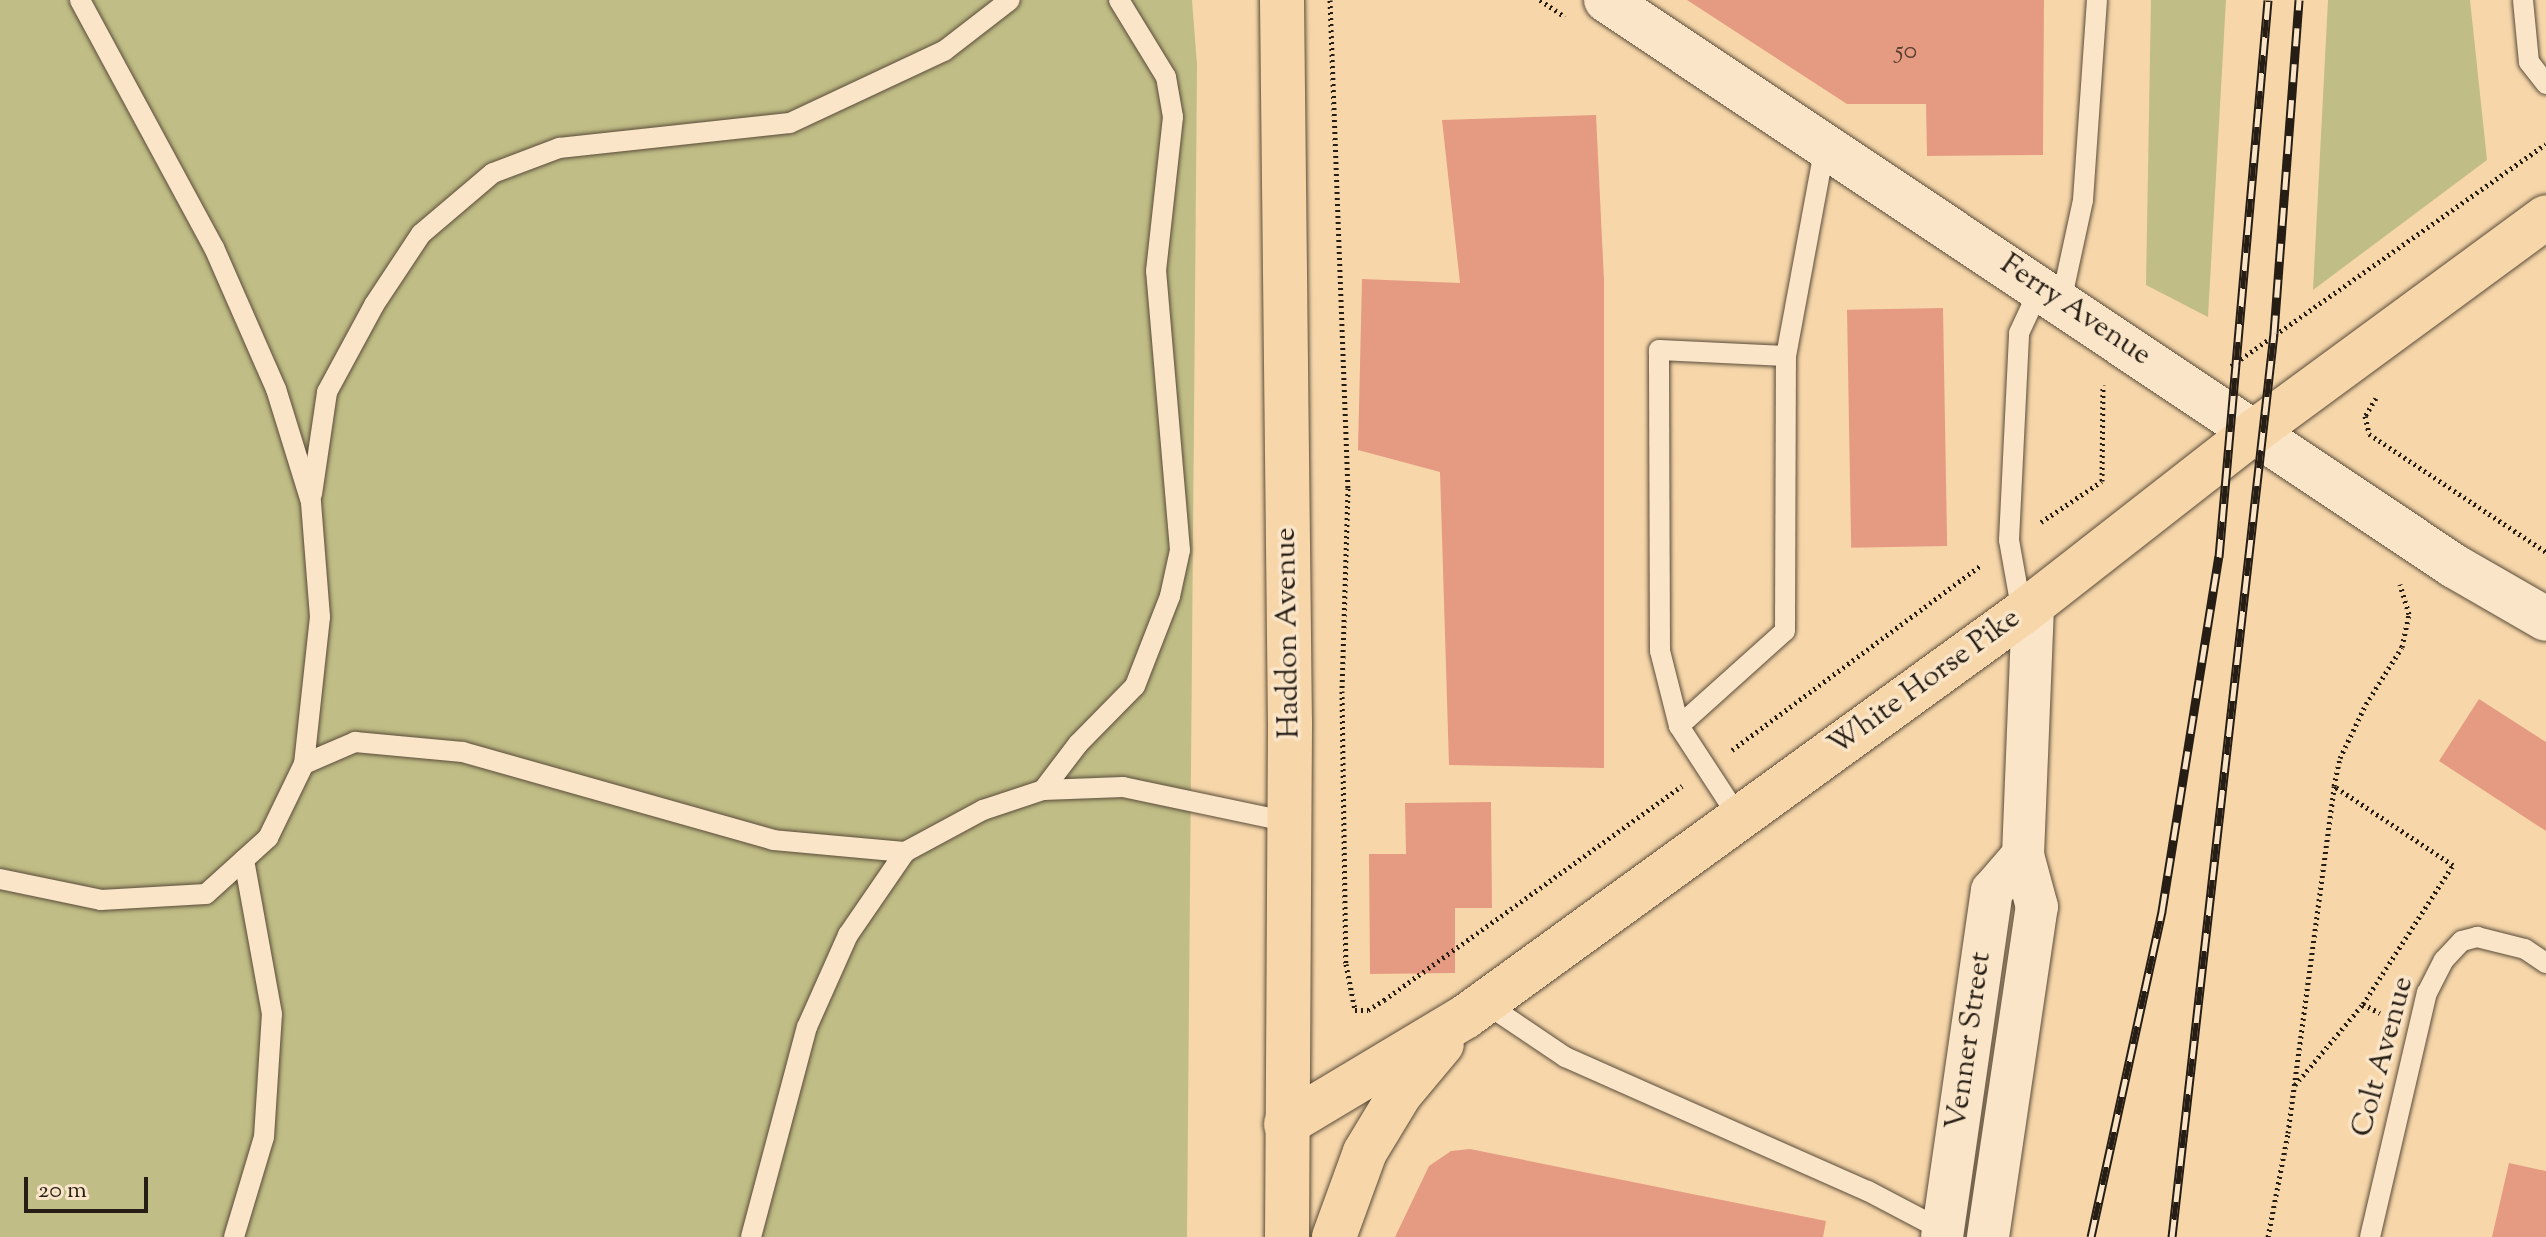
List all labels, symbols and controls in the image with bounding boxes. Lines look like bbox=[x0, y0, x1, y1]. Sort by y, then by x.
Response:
house number: 50 bbox=[1895, 36, 1917, 68]
street label: Ferry Avenue bbox=[1993, 247, 2157, 375]
street label: Haddon Avenue bbox=[1269, 527, 1309, 739]
street label: White Horse Pike bbox=[1822, 601, 2028, 765]
street label: Venner Street bbox=[1940, 950, 2000, 1132]
street label: Colt Avenue bbox=[2345, 973, 2423, 1141]
scale bar bbox=[28, 1161, 152, 1211]
text: 20 m bbox=[38, 1174, 87, 1208]

